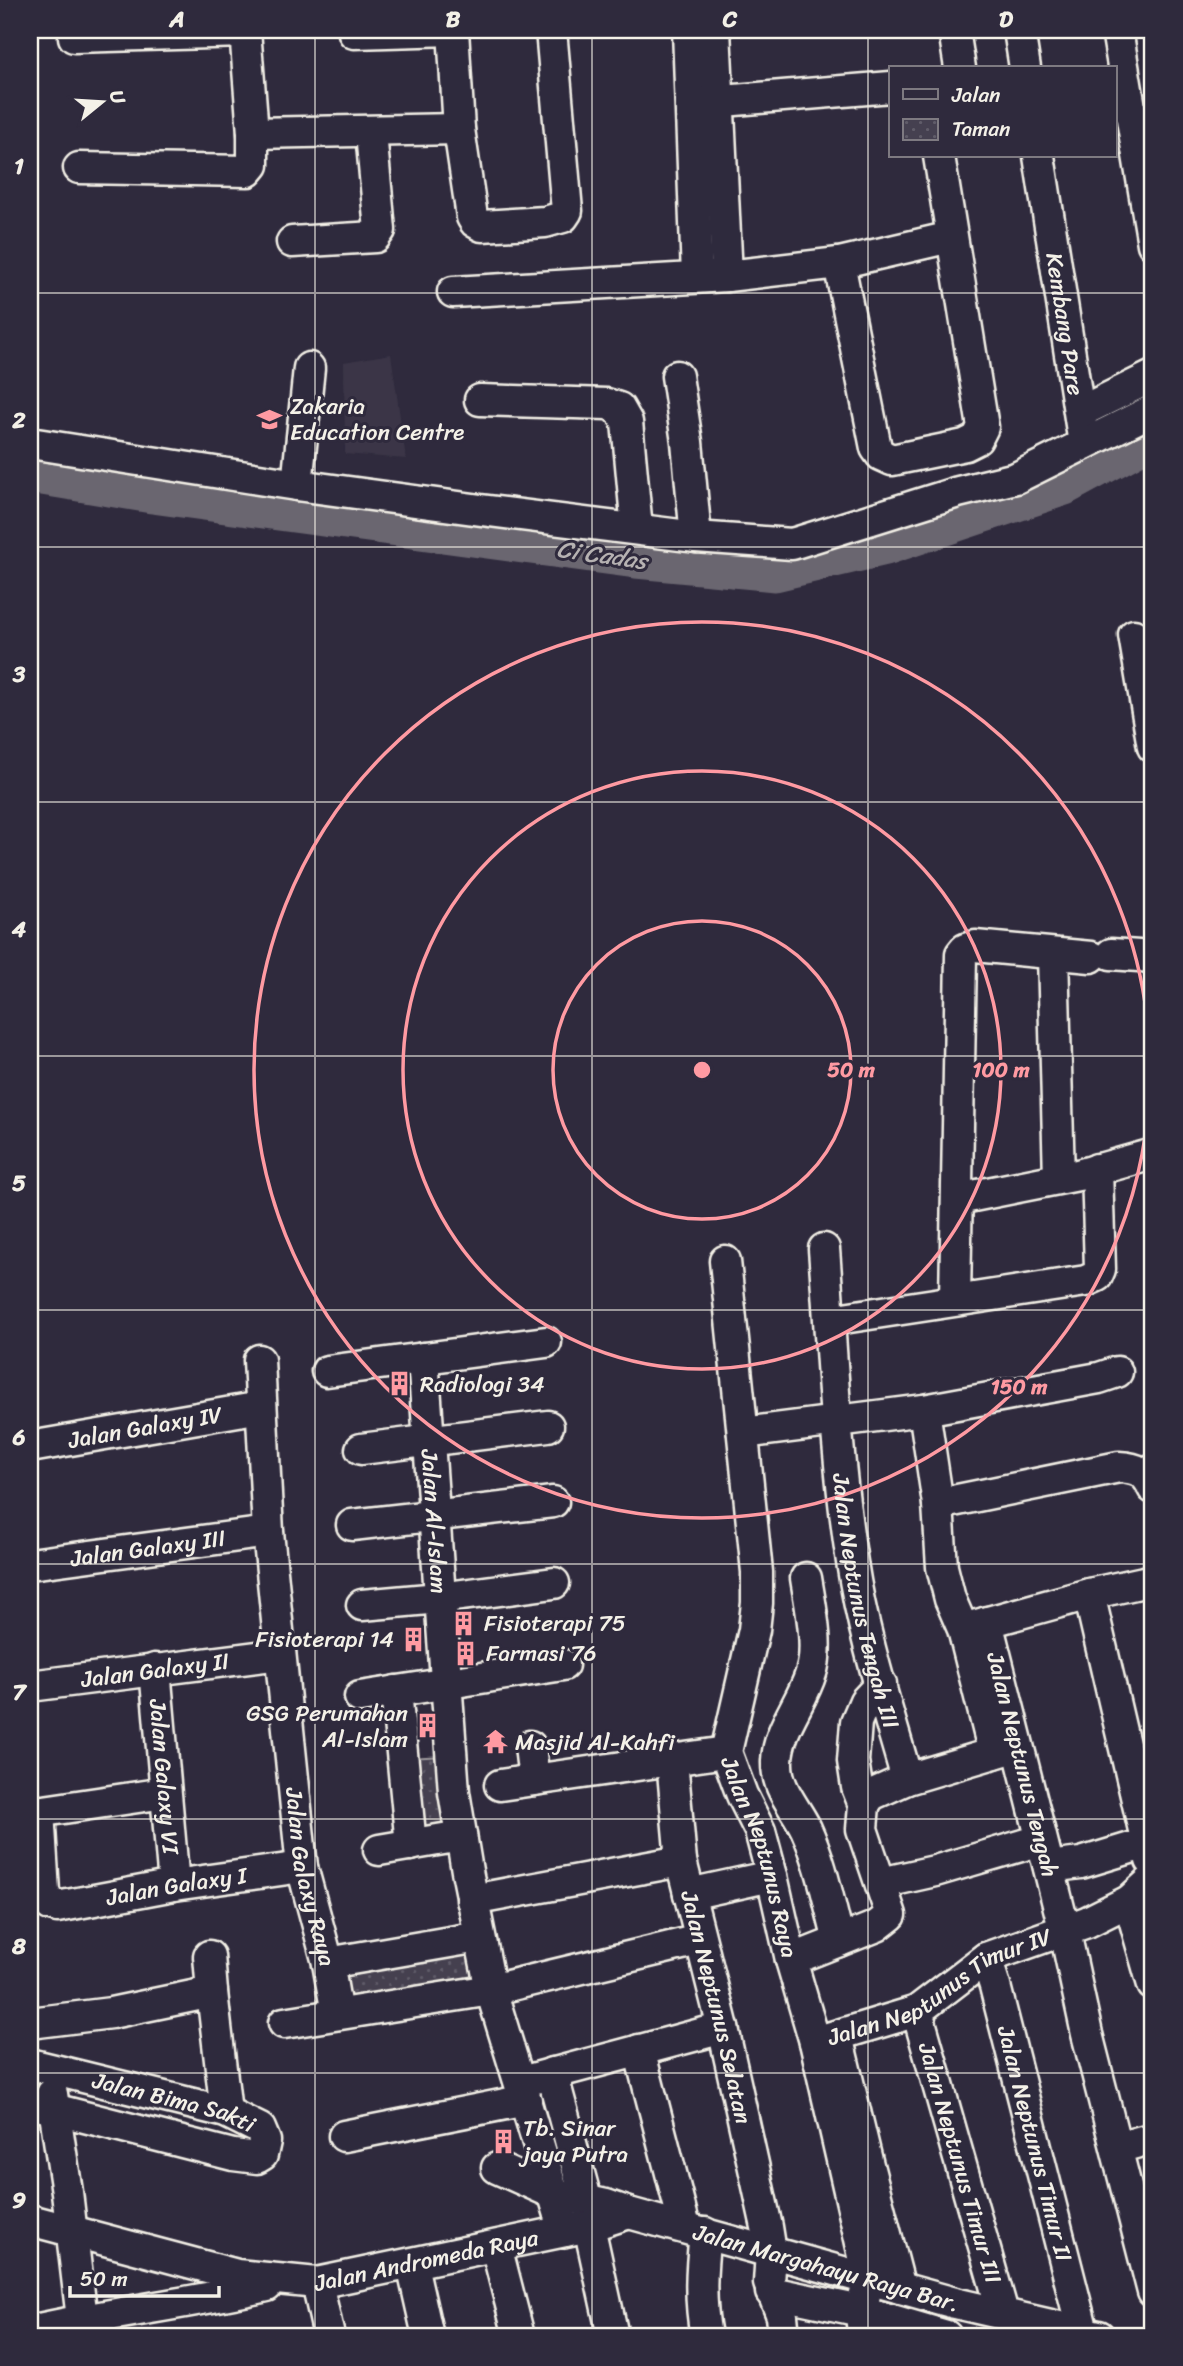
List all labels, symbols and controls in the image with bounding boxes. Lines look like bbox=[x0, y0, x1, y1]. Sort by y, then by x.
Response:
text: A bbox=[168, 0, 185, 40]
text: B bbox=[446, 0, 461, 40]
text: C bbox=[722, 0, 738, 40]
text: D bbox=[999, 0, 1014, 40]
north arrow bbox=[66, 66, 136, 136]
legend bbox=[889, 66, 1116, 158]
text: Jalan bbox=[951, 76, 1000, 114]
text: U bbox=[100, 86, 136, 109]
text: Taman bbox=[952, 110, 1010, 148]
text: 1 bbox=[14, 146, 24, 187]
street label: Kembang Pare bbox=[1033, 250, 1096, 399]
place label: Zakaria Education Centre bbox=[290, 386, 464, 453]
text: 2 bbox=[11, 400, 26, 441]
school or university icon: Zakaria Education Centre bbox=[256, 405, 284, 433]
water label: Ci Cadas bbox=[554, 528, 653, 583]
text: 3 bbox=[12, 654, 26, 695]
text: 4 bbox=[11, 909, 27, 950]
text: 50 m bbox=[827, 1051, 876, 1089]
text: 100 m bbox=[972, 1051, 1030, 1089]
centre of rings bbox=[690, 1058, 714, 1082]
text: 5 bbox=[12, 1163, 26, 1204]
place label: Radiologi 34 bbox=[420, 1364, 545, 1405]
text: 150 m bbox=[991, 1368, 1048, 1406]
building icon: Radiologi 34 bbox=[386, 1370, 414, 1398]
street label: Jalan Galaxy IV bbox=[64, 1394, 226, 1461]
text: 6 bbox=[11, 1417, 26, 1458]
street label: Jalan Al-Islam bbox=[409, 1447, 460, 1595]
street label: Jalan Neptunus Tengah III bbox=[820, 1471, 911, 1734]
street label: Jalan Galaxy III bbox=[67, 1518, 228, 1579]
place label: Fisioterapi 75 bbox=[484, 1603, 626, 1644]
building icon: Fisioterapi 75 bbox=[450, 1609, 478, 1637]
place label: Fisioterapi 14 bbox=[255, 1619, 394, 1660]
building icon: Fisioterapi 14 bbox=[400, 1625, 428, 1653]
place label: Farmasi 76 bbox=[486, 1633, 597, 1674]
building icon: Farmasi 76 bbox=[452, 1639, 480, 1667]
street label: Jalan Galaxy II bbox=[78, 1641, 231, 1700]
street label: Jalan Neptunus Tengah bbox=[974, 1647, 1070, 1881]
text: 7 bbox=[12, 1672, 27, 1713]
place label: GSG Perumahan Al-Islam bbox=[246, 1693, 408, 1760]
street label: Jalan Galaxy VI bbox=[137, 1696, 191, 1858]
building icon: GSG Perumahan Al-Islam bbox=[414, 1712, 442, 1740]
place label: Masjid Al-Kahfi bbox=[515, 1722, 676, 1763]
temple icon: Masjid Al-Kahfi bbox=[481, 1728, 509, 1756]
street label: Jalan Neptunus Raya bbox=[708, 1750, 810, 1962]
street label: Jalan Galaxy Raya bbox=[273, 1785, 348, 1971]
street label: Jalan Galaxy I bbox=[102, 1855, 251, 1919]
street label: Jalan Neptunus Selatan bbox=[668, 1886, 764, 2128]
street label: Jalan Neptunus Timur IV bbox=[822, 1916, 1058, 2058]
text: 8 bbox=[11, 1926, 26, 1967]
street label: Jalan Neptunus Timur II bbox=[985, 2021, 1084, 2266]
street label: Jalan Neptunus Timur III bbox=[906, 2037, 1014, 2288]
street label: Jalan Bima Sakti bbox=[87, 2060, 263, 2145]
place label: Tb. Sinar jaya Putra bbox=[518, 2108, 628, 2175]
building icon: Tb. Sinar jaya Putra bbox=[489, 2127, 517, 2155]
text: 9 bbox=[12, 2180, 26, 2221]
street label: Jalan Margahayu Raya Bar. bbox=[688, 2212, 963, 2324]
street label: Jalan Andromeda Raya bbox=[309, 2217, 542, 2304]
scale bar bbox=[70, 2254, 219, 2298]
text: 50 m bbox=[80, 2260, 128, 2298]

